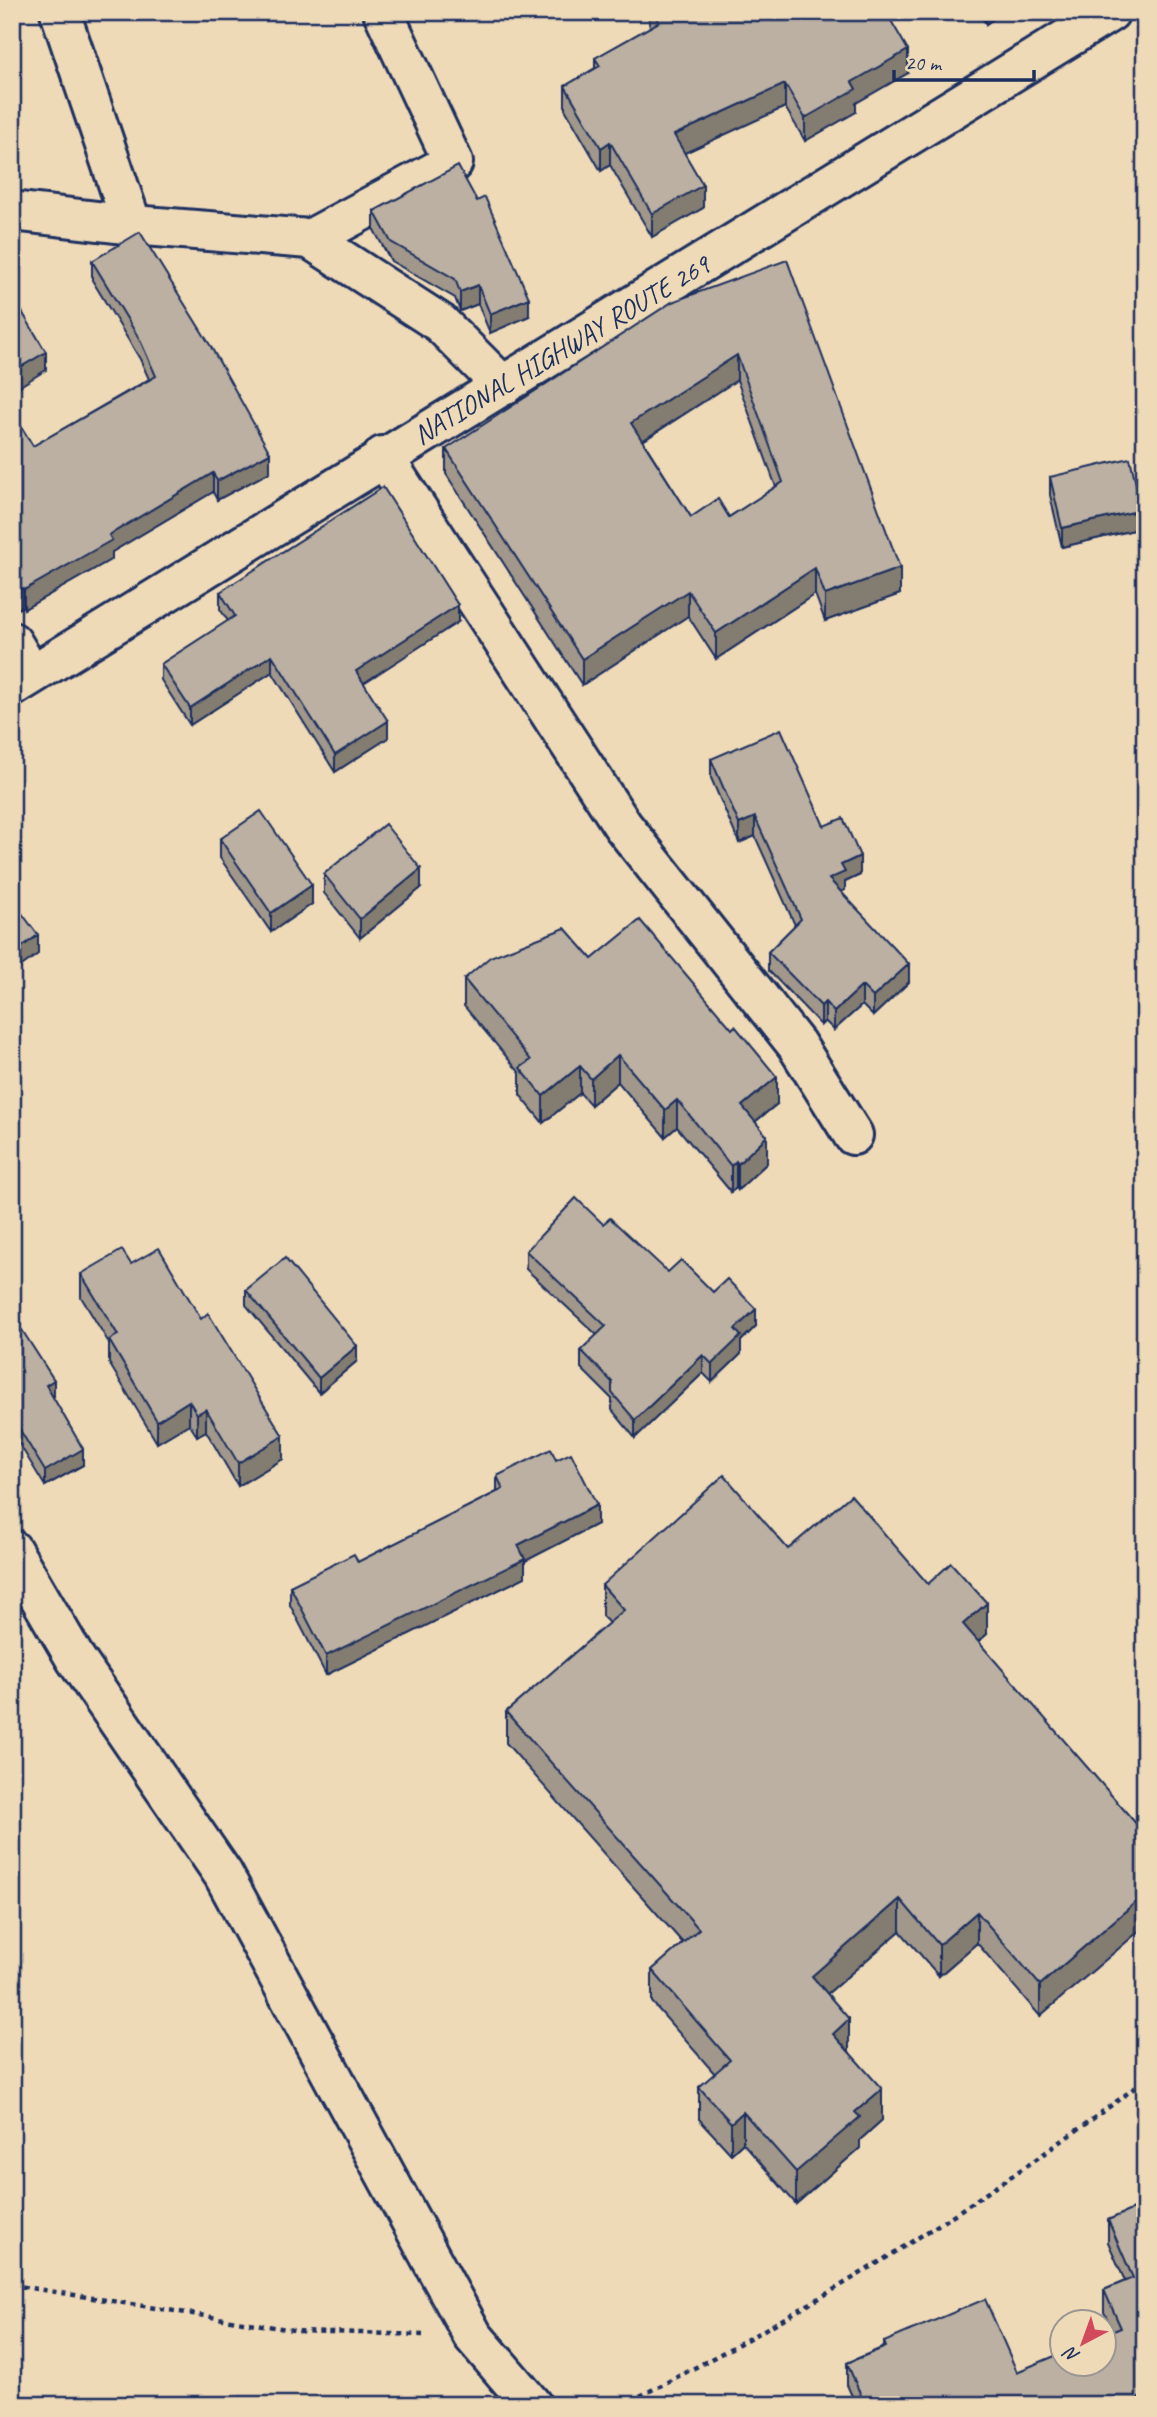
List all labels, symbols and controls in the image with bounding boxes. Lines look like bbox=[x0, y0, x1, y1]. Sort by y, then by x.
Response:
scale bar bbox=[894, 38, 1034, 82]
text: 20 m bbox=[905, 50, 943, 76]
street label: NATIONAL HIGHWAY ROUTE 269 bbox=[406, 246, 718, 452]
north arrow bbox=[1048, 2308, 1118, 2378]
text: N bbox=[1058, 2340, 1085, 2368]

